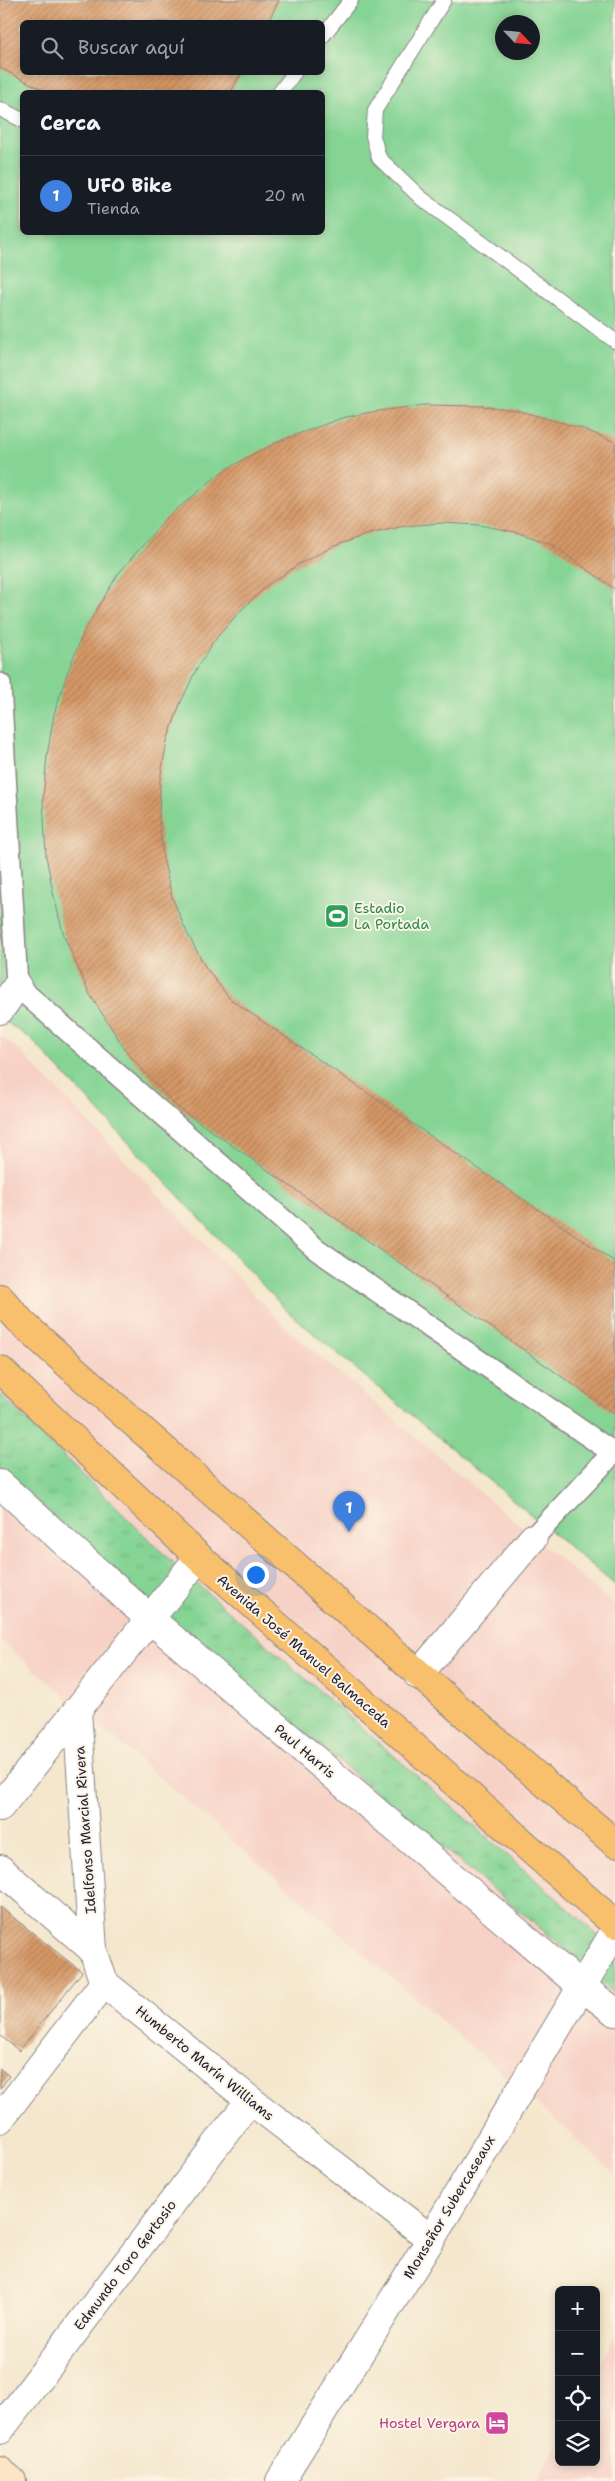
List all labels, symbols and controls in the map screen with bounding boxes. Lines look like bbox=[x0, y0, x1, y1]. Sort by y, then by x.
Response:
north arrow bbox=[495, 15, 540, 60]
search box bbox=[20, 20, 325, 75]
icon: search bbox=[38, 34, 66, 62]
text: Buscar aquí bbox=[78, 35, 184, 60]
text: Cerca bbox=[40, 109, 101, 137]
text: UFO Bike bbox=[87, 173, 172, 198]
text: 1 bbox=[52, 185, 60, 206]
text: 20 m bbox=[264, 185, 305, 206]
text: Tienda bbox=[87, 198, 140, 219]
place label: Estadio La Portada bbox=[354, 899, 429, 933]
sports icon: Estadio La Portada bbox=[324, 903, 350, 929]
pin: 1 bbox=[333, 1491, 365, 1532]
your location bbox=[243, 1562, 269, 1588]
street label: Avenida José Manuel Balmaceda bbox=[213, 1570, 395, 1732]
street label: Paul Harris bbox=[271, 1720, 339, 1782]
street label: Idelfonso Marcial Rivera bbox=[70, 1745, 100, 1914]
street label: Humberto Marín Williams bbox=[132, 2001, 278, 2125]
street label: Monseñor Subercaseaux bbox=[399, 2132, 499, 2282]
street label: Edmundo Toro Gertosio bbox=[70, 2196, 180, 2334]
map controls bbox=[555, 2286, 600, 2466]
button: + bbox=[555, 2286, 600, 2331]
button: − bbox=[555, 2331, 600, 2376]
button: locate bbox=[555, 2376, 600, 2421]
hotel icon: Hostel Vergara bbox=[484, 2410, 510, 2436]
place label: Hostel Vergara bbox=[379, 2414, 480, 2432]
button: layers bbox=[555, 2421, 600, 2466]

